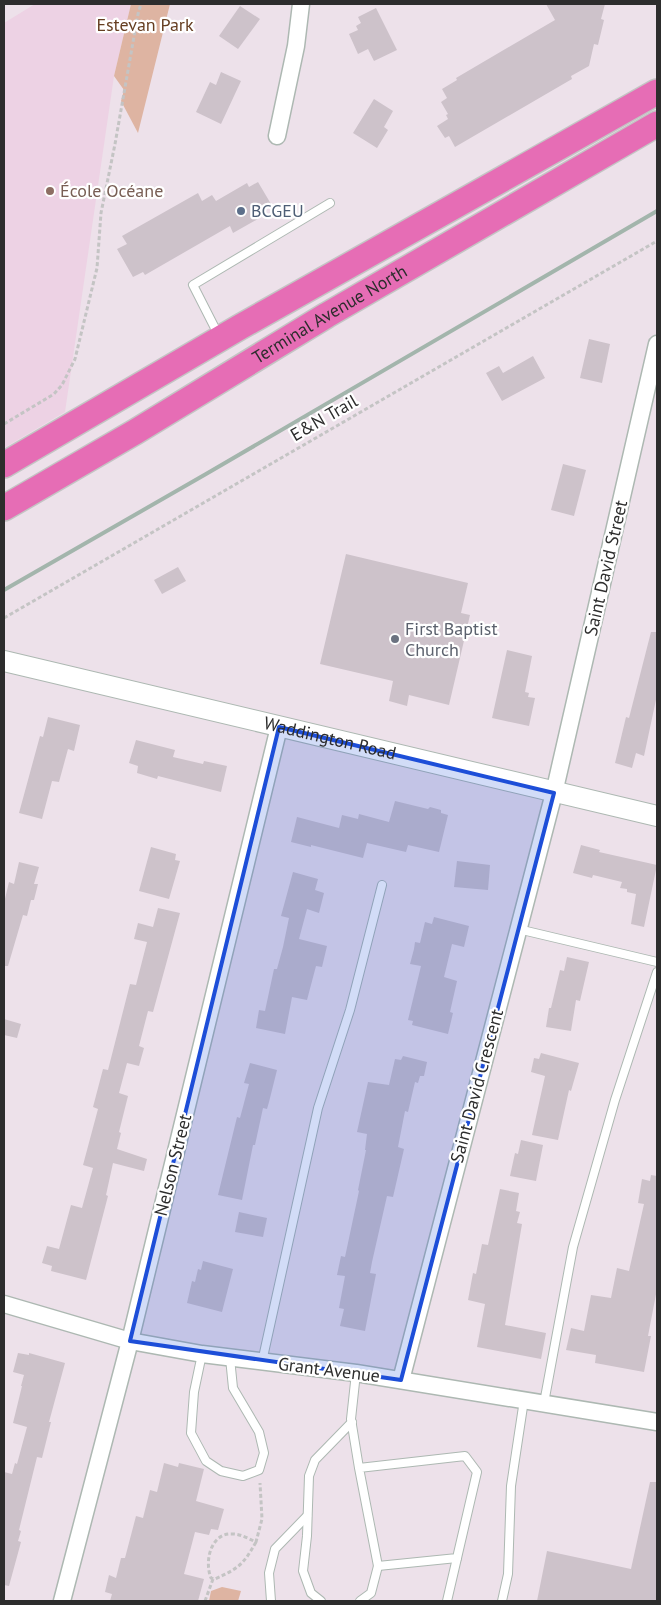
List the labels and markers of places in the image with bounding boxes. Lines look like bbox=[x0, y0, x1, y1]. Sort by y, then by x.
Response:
place label: École Océane bbox=[60, 179, 163, 202]
marker: École Océane bbox=[44, 185, 56, 197]
place label: BCGEU bbox=[251, 199, 304, 222]
marker: BCGEU bbox=[235, 205, 247, 217]
place label: First Baptist Church bbox=[405, 617, 498, 661]
marker: First Baptist Church bbox=[389, 633, 401, 645]

